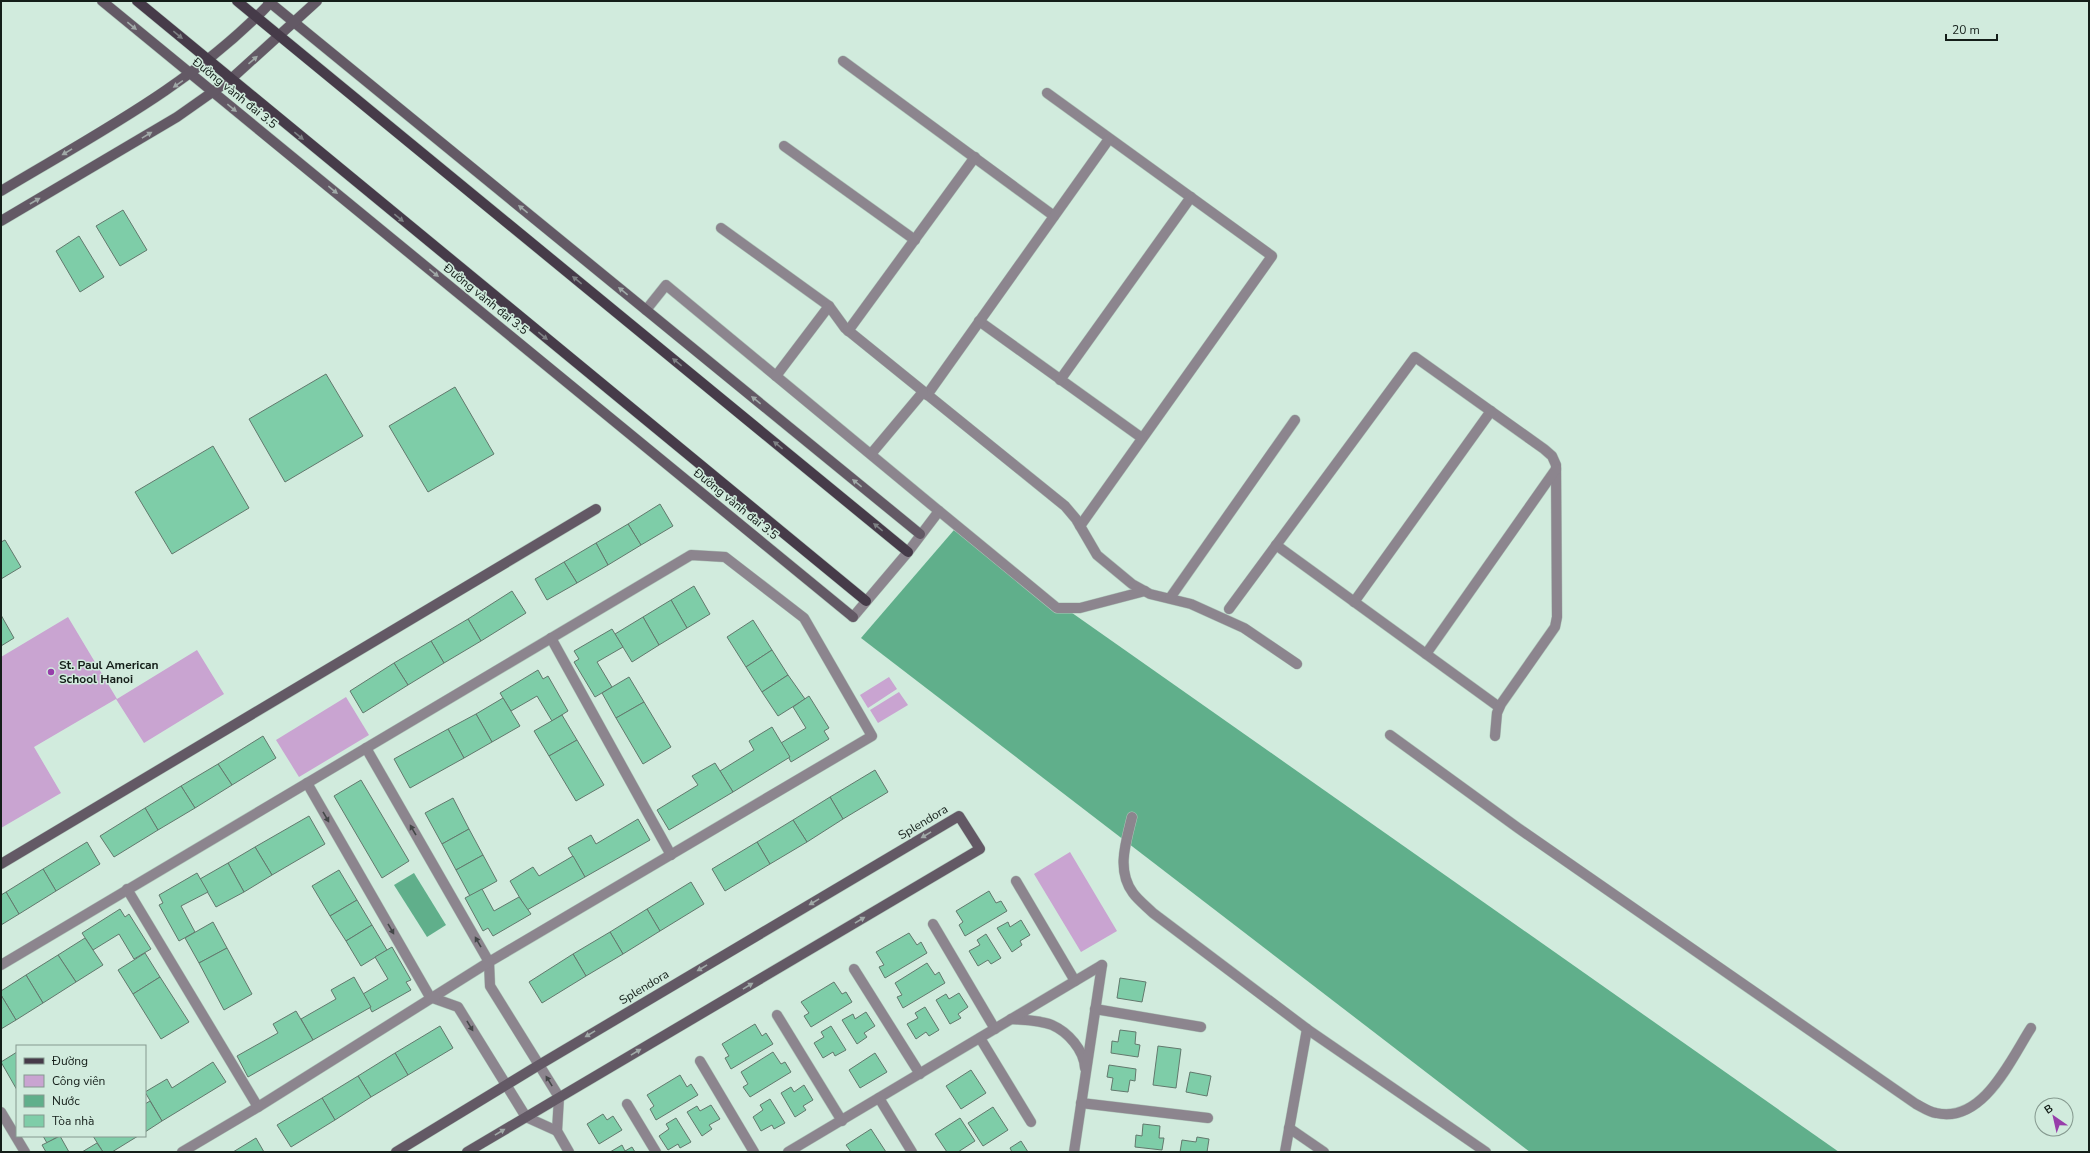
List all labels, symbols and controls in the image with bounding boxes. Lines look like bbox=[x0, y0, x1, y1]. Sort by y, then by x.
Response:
scale bar bbox=[1946, 16, 1997, 42]
one-way arrow bbox=[126, 21, 137, 30]
text: 20 m bbox=[1952, 22, 1980, 38]
one-way arrow bbox=[172, 30, 183, 39]
street label: Đường vành đai 3.5 bbox=[188, 53, 281, 132]
one-way arrow bbox=[248, 56, 257, 65]
one-way arrow bbox=[173, 80, 183, 88]
one-way arrow bbox=[227, 104, 238, 112]
one-way arrow bbox=[141, 131, 153, 138]
one-way arrow bbox=[293, 131, 304, 140]
one-way arrow bbox=[61, 148, 73, 155]
one-way arrow bbox=[328, 186, 338, 195]
one-way arrow bbox=[29, 197, 41, 204]
one-way arrow bbox=[518, 205, 528, 213]
one-way arrow bbox=[394, 214, 405, 223]
street label: Đường vành đai 3.5 bbox=[439, 259, 532, 338]
one-way arrow bbox=[428, 268, 439, 277]
one-way arrow bbox=[571, 275, 582, 284]
one-way arrow bbox=[618, 287, 629, 296]
one-way arrow bbox=[538, 332, 549, 341]
one-way arrow bbox=[672, 358, 682, 367]
one-way arrow bbox=[751, 396, 762, 405]
one-way arrow bbox=[772, 440, 783, 449]
street label: Đường vành đai 3.5 bbox=[689, 464, 782, 543]
one-way arrow bbox=[852, 478, 862, 487]
one-way arrow bbox=[873, 523, 883, 532]
place label: St. Paul American School Hanoi bbox=[59, 657, 159, 687]
marker: St. Paul American School Hanoi bbox=[46, 667, 56, 677]
street label: Splendora bbox=[895, 801, 951, 843]
one-way arrow bbox=[323, 811, 330, 823]
one-way arrow bbox=[410, 824, 417, 836]
one-way arrow bbox=[920, 832, 932, 839]
one-way arrow bbox=[808, 898, 820, 905]
one-way arrow bbox=[855, 916, 865, 924]
one-way arrow bbox=[388, 924, 395, 935]
one-way arrow bbox=[474, 937, 481, 948]
one-way arrow bbox=[696, 964, 708, 971]
street label: Splendora bbox=[616, 966, 672, 1008]
one-way arrow bbox=[743, 982, 753, 990]
one-way arrow bbox=[466, 1020, 473, 1032]
one-way arrow bbox=[585, 1030, 595, 1038]
legend bbox=[16, 1045, 146, 1137]
one-way arrow bbox=[631, 1048, 641, 1056]
text: Đường bbox=[51, 1053, 88, 1069]
text: Công viên bbox=[52, 1073, 105, 1089]
one-way arrow bbox=[545, 1076, 553, 1086]
text: Nước bbox=[52, 1093, 80, 1109]
north arrow bbox=[2034, 1097, 2074, 1137]
text: B bbox=[2041, 1101, 2056, 1117]
text: Tòa nhà bbox=[52, 1113, 94, 1129]
one-way arrow bbox=[494, 1129, 506, 1136]

